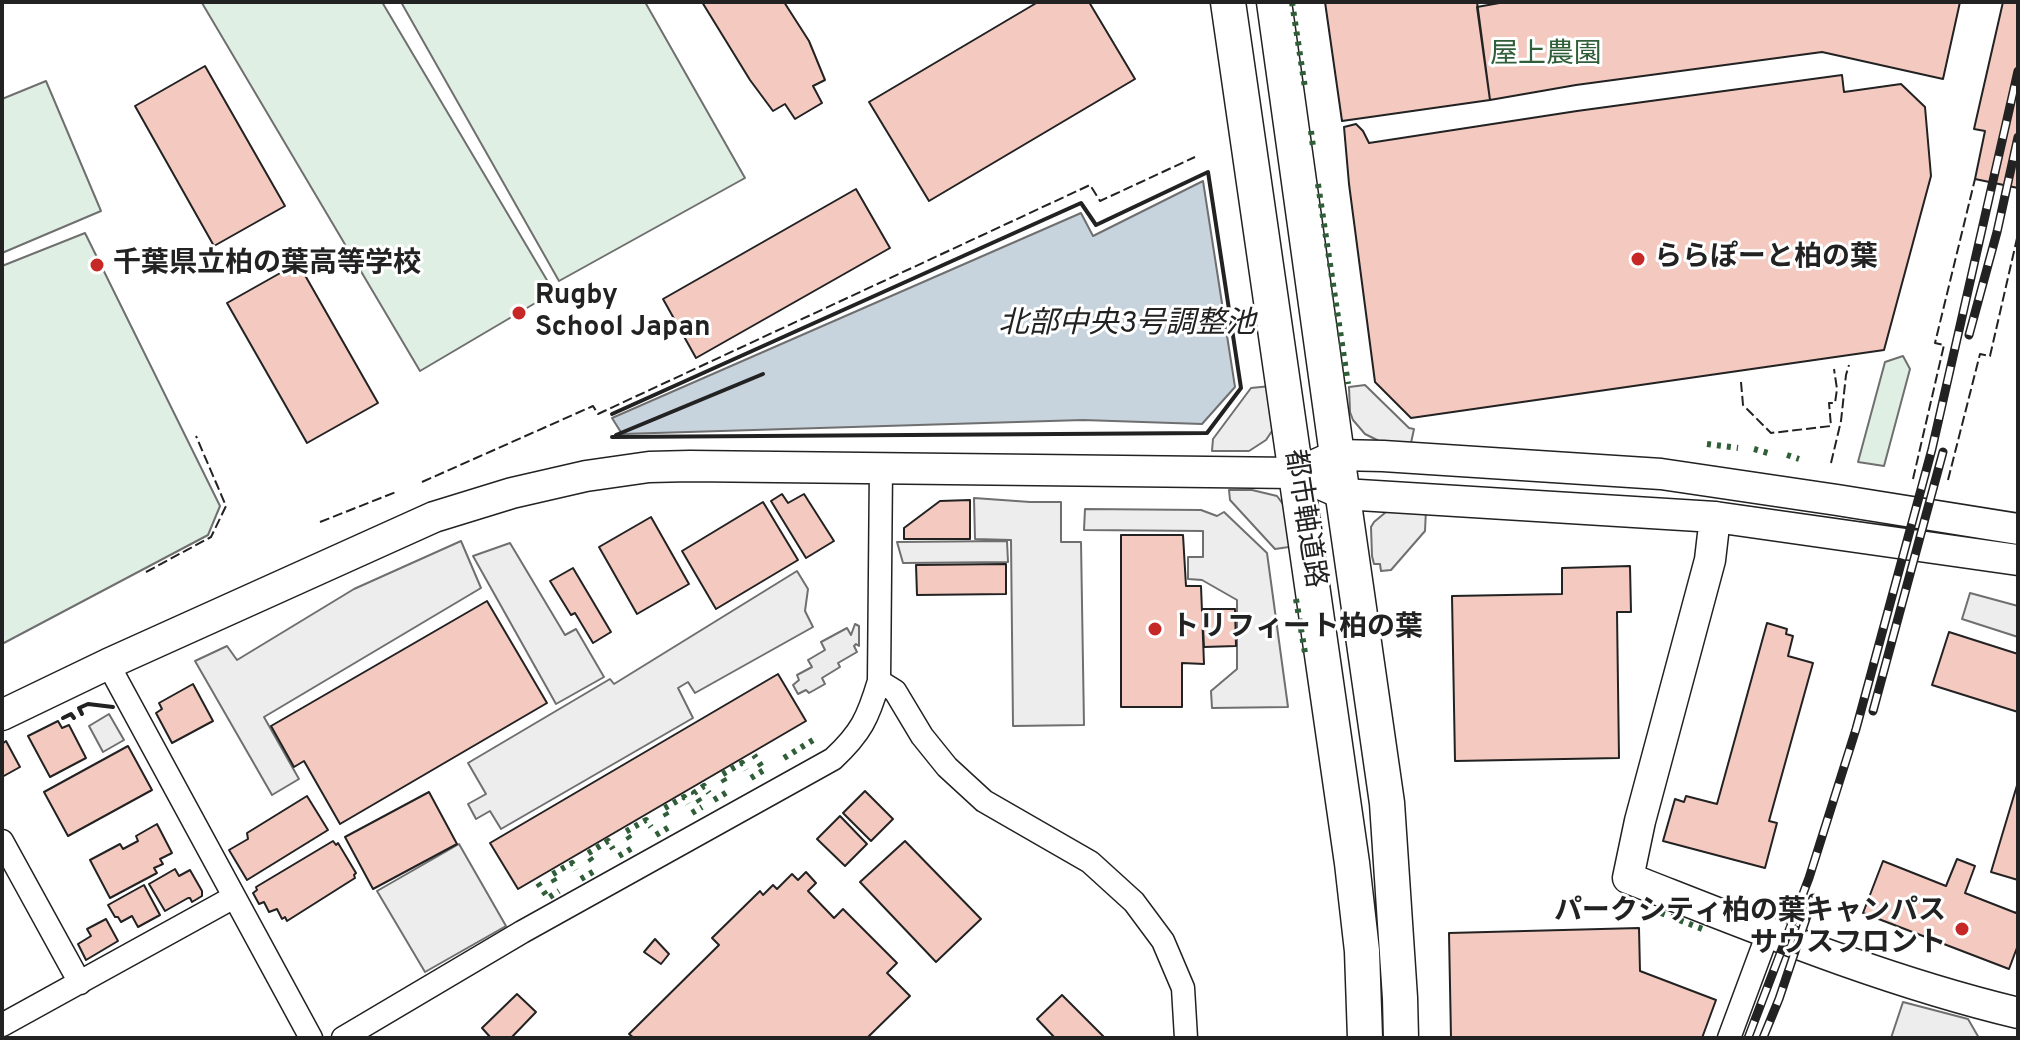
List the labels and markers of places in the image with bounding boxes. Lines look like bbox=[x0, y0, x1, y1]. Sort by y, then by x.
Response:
place label: ららぽーと柏の葉 bbox=[1654, 242, 1878, 276]
place label: 千葉県立柏の葉高等学校 bbox=[113, 248, 421, 282]
marker: ららぽーと柏の葉 bbox=[1629, 250, 1647, 268]
marker: 千葉県立柏の葉高等学校 bbox=[88, 256, 106, 274]
place label: Rugby School Japan bbox=[535, 280, 711, 346]
marker: Rugby School Japan bbox=[510, 304, 528, 322]
place label: トリフィート柏の葉 bbox=[1171, 612, 1423, 646]
marker: トリフィート柏の葉 bbox=[1146, 620, 1164, 638]
place label: パークシティ柏の葉キャンパス サウスフロント bbox=[1554, 896, 1946, 962]
marker: パークシティ柏の葉キャンパス サウスフロント bbox=[1953, 920, 1971, 938]

